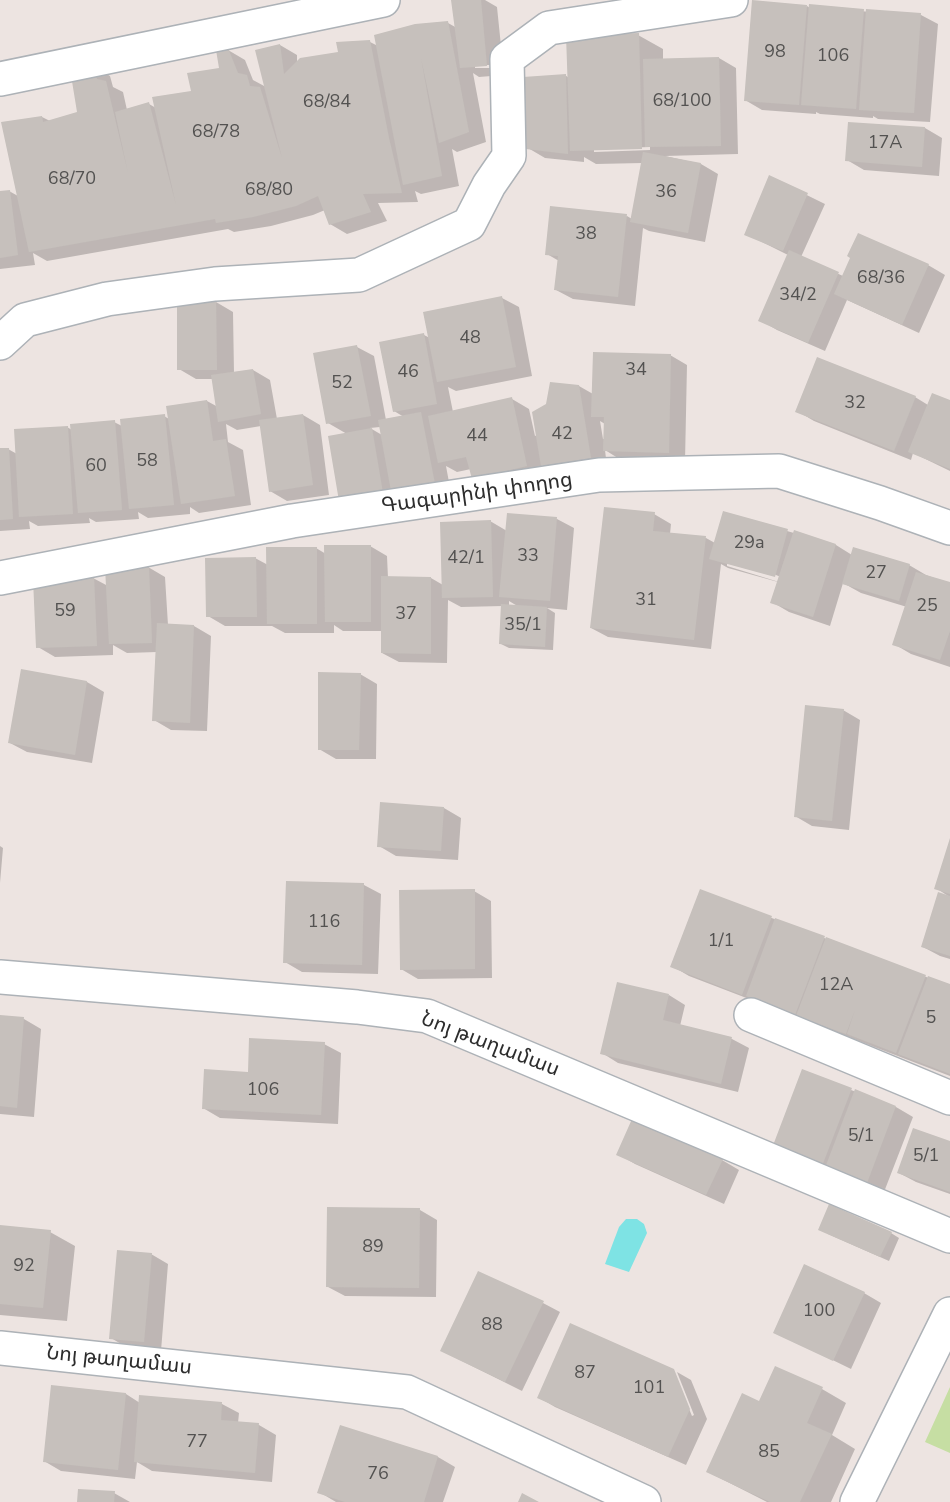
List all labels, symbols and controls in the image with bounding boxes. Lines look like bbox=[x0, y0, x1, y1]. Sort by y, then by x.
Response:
house number: 98 bbox=[764, 42, 786, 64]
house number: 106 bbox=[817, 46, 849, 68]
house number: 68/100 bbox=[652, 91, 712, 113]
house number: 68/84 bbox=[303, 92, 351, 114]
house number: 68/78 bbox=[192, 122, 240, 144]
house number: 17A bbox=[868, 133, 902, 155]
house number: 68/70 bbox=[48, 169, 96, 191]
house number: 68/80 bbox=[245, 180, 293, 202]
house number: 36 bbox=[655, 182, 677, 204]
house number: 38 bbox=[575, 224, 597, 246]
house number: 68/36 bbox=[857, 268, 905, 290]
house number: 34/2 bbox=[779, 285, 817, 307]
house number: 48 bbox=[459, 328, 481, 350]
house number: 34 bbox=[625, 360, 647, 382]
house number: 46 bbox=[397, 362, 419, 384]
house number: 52 bbox=[331, 373, 353, 395]
house number: 32 bbox=[844, 393, 866, 415]
house number: 42 bbox=[551, 424, 573, 446]
house number: 44 bbox=[466, 426, 488, 448]
house number: 58 bbox=[136, 451, 158, 473]
house number: 60 bbox=[85, 456, 107, 478]
street label: Գագարինի փողոց bbox=[380, 468, 574, 520]
house number: 29a bbox=[733, 533, 765, 555]
house number: 33 bbox=[517, 546, 539, 568]
house number: 42/1 bbox=[447, 548, 485, 570]
house number: 27 bbox=[865, 563, 887, 585]
house number: 31 bbox=[635, 590, 657, 612]
house number: 25 bbox=[916, 596, 938, 618]
house number: 59 bbox=[54, 601, 76, 623]
house number: 37 bbox=[395, 604, 417, 626]
house number: 35/1 bbox=[504, 615, 542, 637]
house number: 116 bbox=[308, 912, 340, 934]
house number: 1/1 bbox=[708, 931, 734, 953]
house number: 12A bbox=[819, 975, 853, 997]
street label: Նոյ թաղամաս bbox=[417, 1007, 563, 1083]
house number: 5 bbox=[926, 1008, 936, 1030]
house number: 106 bbox=[247, 1080, 279, 1102]
house number: 5/1 bbox=[848, 1126, 874, 1148]
house number: 5/1 bbox=[913, 1146, 939, 1168]
house number: 89 bbox=[362, 1237, 384, 1259]
house number: 92 bbox=[13, 1256, 35, 1278]
house number: 100 bbox=[803, 1301, 835, 1323]
house number: 88 bbox=[481, 1315, 503, 1337]
street label: Նոյ թաղամաս bbox=[45, 1341, 193, 1381]
house number: 87 bbox=[574, 1363, 596, 1385]
house number: 101 bbox=[633, 1378, 665, 1400]
house number: 77 bbox=[186, 1432, 208, 1454]
house number: 85 bbox=[758, 1442, 780, 1464]
house number: 76 bbox=[367, 1464, 389, 1486]

